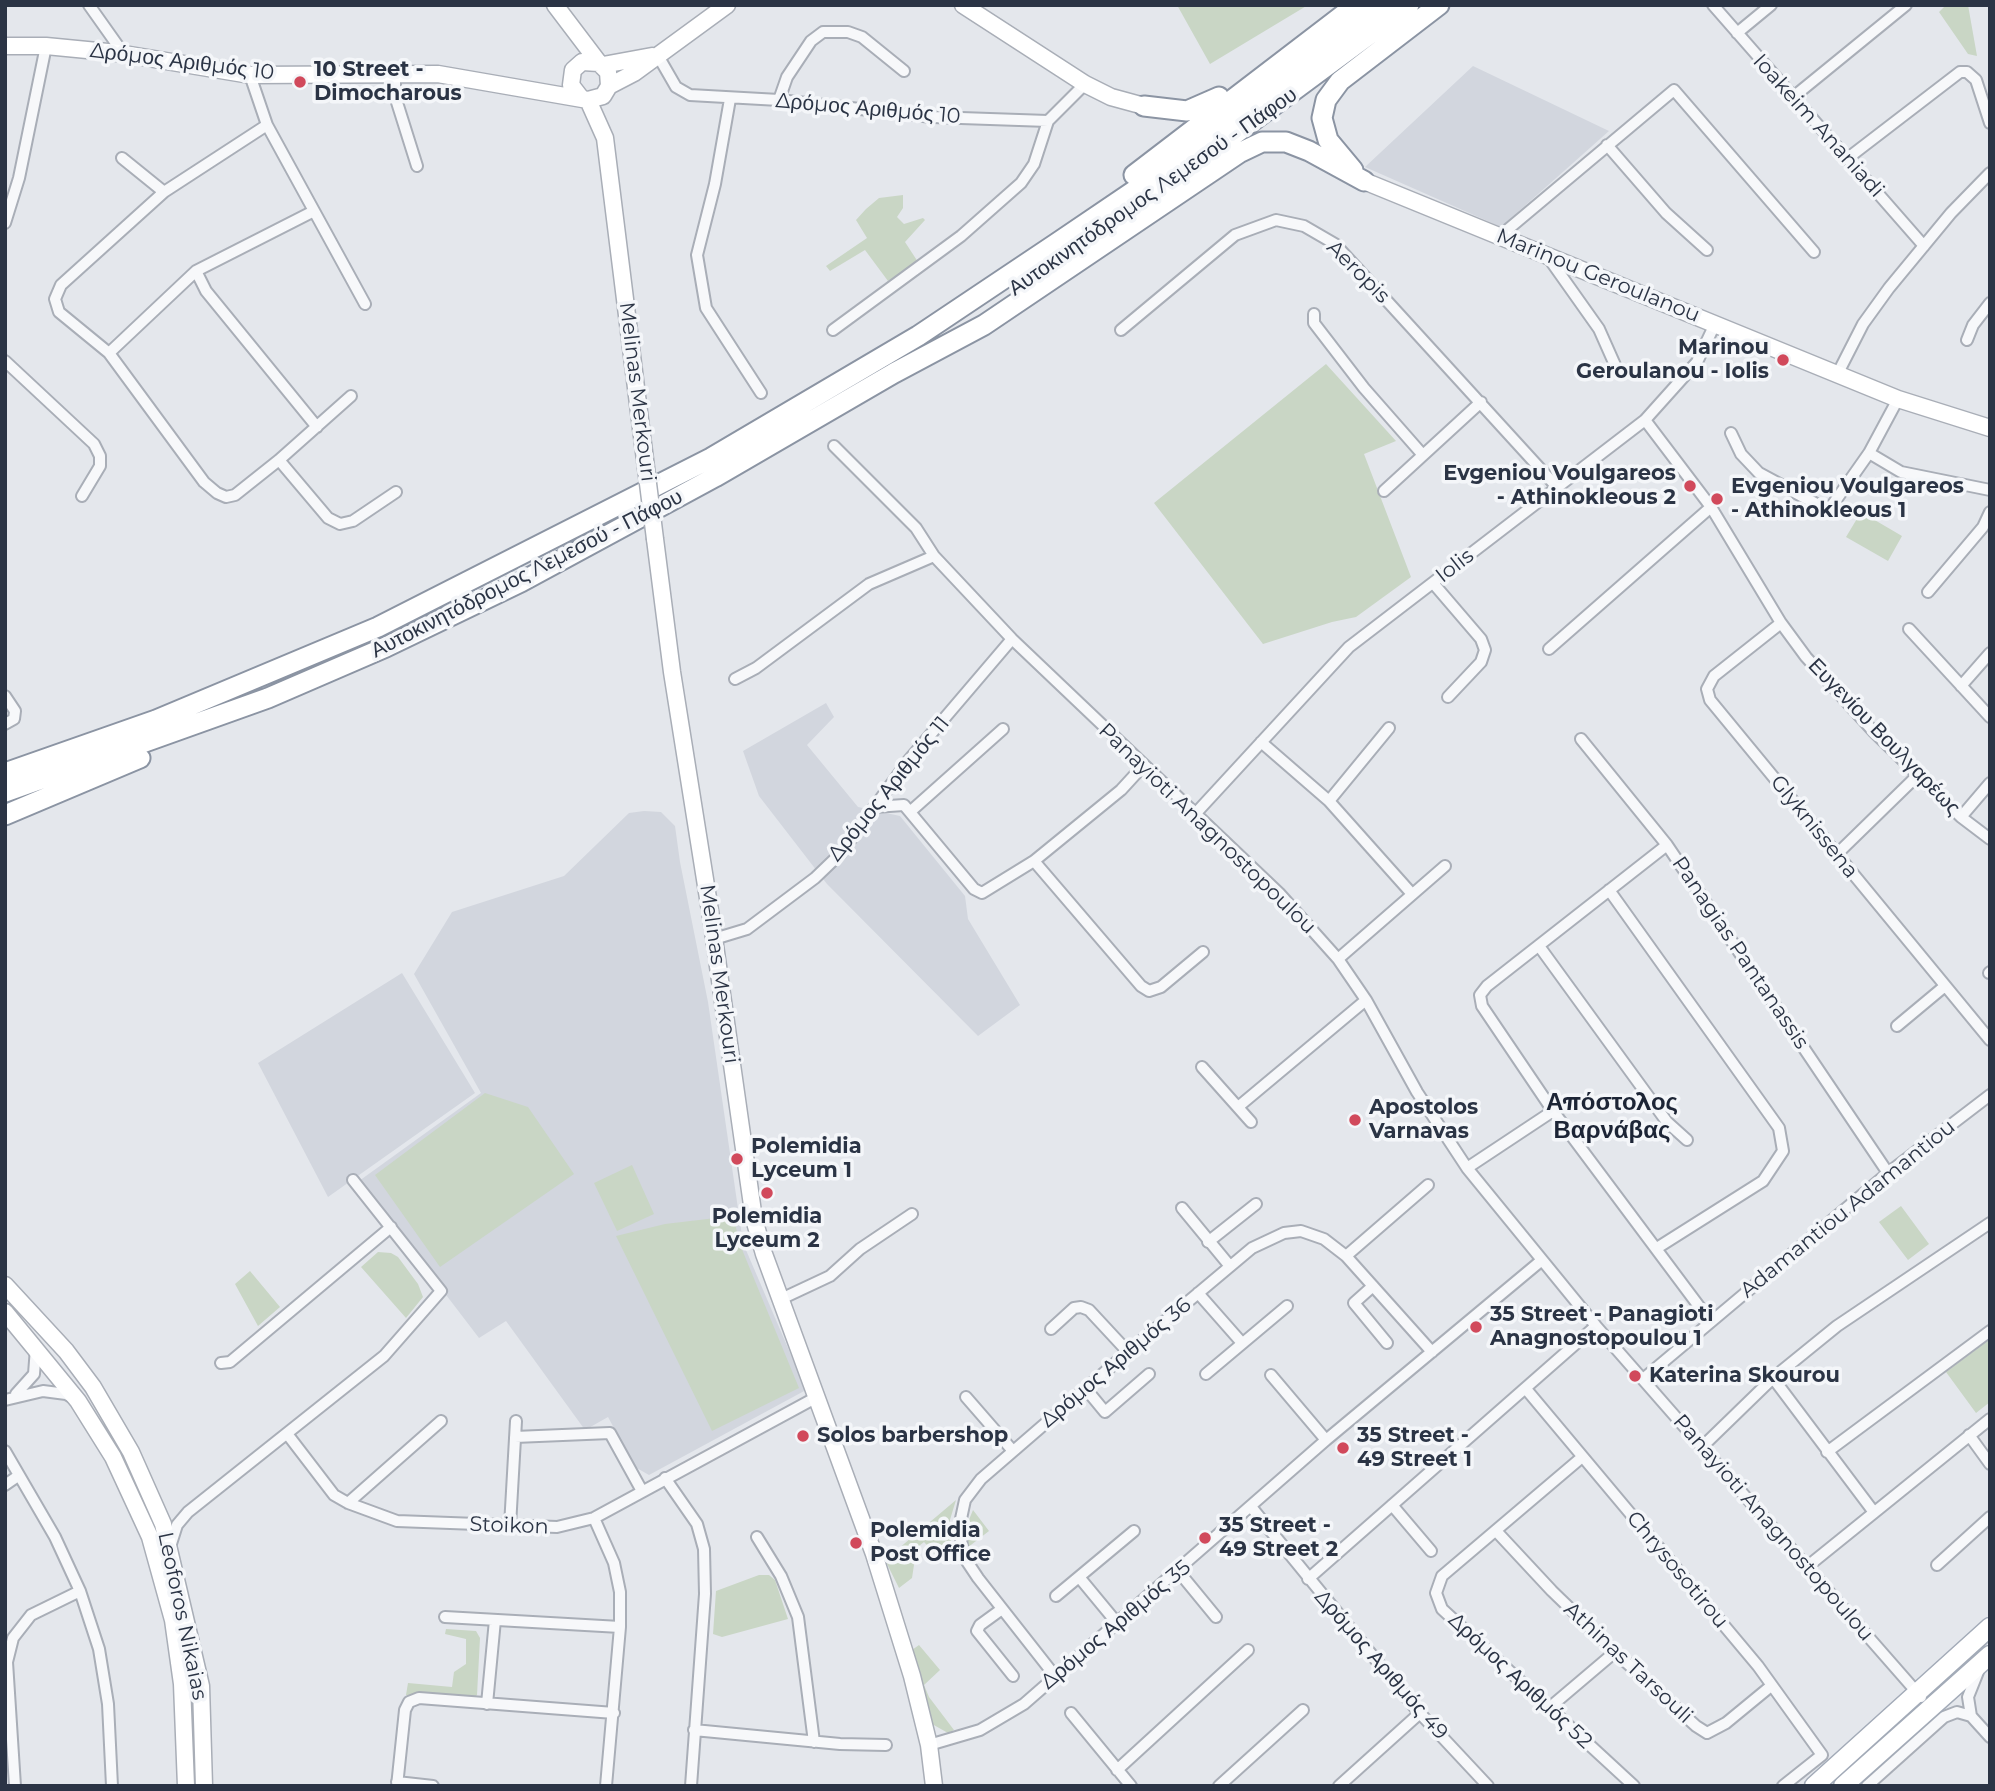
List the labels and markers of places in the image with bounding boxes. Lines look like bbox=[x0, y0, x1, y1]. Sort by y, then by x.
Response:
place label: 10 Street - Dimocharous bbox=[314, 57, 462, 107]
marker: 10 Street - Dimocharous bbox=[292, 74, 308, 90]
place label: Marinou Geroulanou - Iolis bbox=[1576, 335, 1769, 385]
marker: Marinou Geroulanou - Iolis bbox=[1775, 352, 1791, 368]
place label: Evgeniou Voulgareos - Athinokleous 2 bbox=[1443, 461, 1676, 511]
place label: Evgeniou Voulgareos - Athinokleous 1 bbox=[1731, 474, 1964, 524]
marker: Evgeniou Voulgareos - Athinokleous 2 bbox=[1682, 478, 1698, 494]
marker: Evgeniou Voulgareos - Athinokleous 1 bbox=[1709, 491, 1725, 507]
place label: Apostolos Varnavas bbox=[1369, 1095, 1478, 1145]
marker: Apostolos Varnavas bbox=[1347, 1112, 1363, 1128]
place label: Polemidia Lyceum 1 bbox=[751, 1134, 862, 1184]
marker: Polemidia Lyceum 1 bbox=[729, 1151, 745, 1167]
marker: Polemidia Lyceum 2 bbox=[759, 1185, 775, 1201]
place label: Polemidia Lyceum 2 bbox=[712, 1204, 822, 1254]
place label: 35 Street - Panagioti Anagnostopoulou 1 bbox=[1490, 1302, 1713, 1352]
marker: 35 Street - Panagioti Anagnostopoulou 1 bbox=[1468, 1319, 1484, 1335]
place label: Katerina Skourou bbox=[1649, 1363, 1840, 1389]
marker: Katerina Skourou bbox=[1627, 1368, 1643, 1384]
place label: Solos barbershop bbox=[817, 1423, 1008, 1449]
place label: 35 Street - 49 Street 1 bbox=[1357, 1423, 1472, 1473]
marker: Solos barbershop bbox=[795, 1428, 811, 1444]
marker: 35 Street - 49 Street 1 bbox=[1335, 1440, 1351, 1456]
place label: 35 Street - 49 Street 2 bbox=[1219, 1513, 1338, 1563]
place label: Polemidia Post Office bbox=[870, 1518, 991, 1568]
marker: 35 Street - 49 Street 2 bbox=[1197, 1530, 1213, 1546]
marker: Polemidia Post Office bbox=[848, 1535, 864, 1551]

